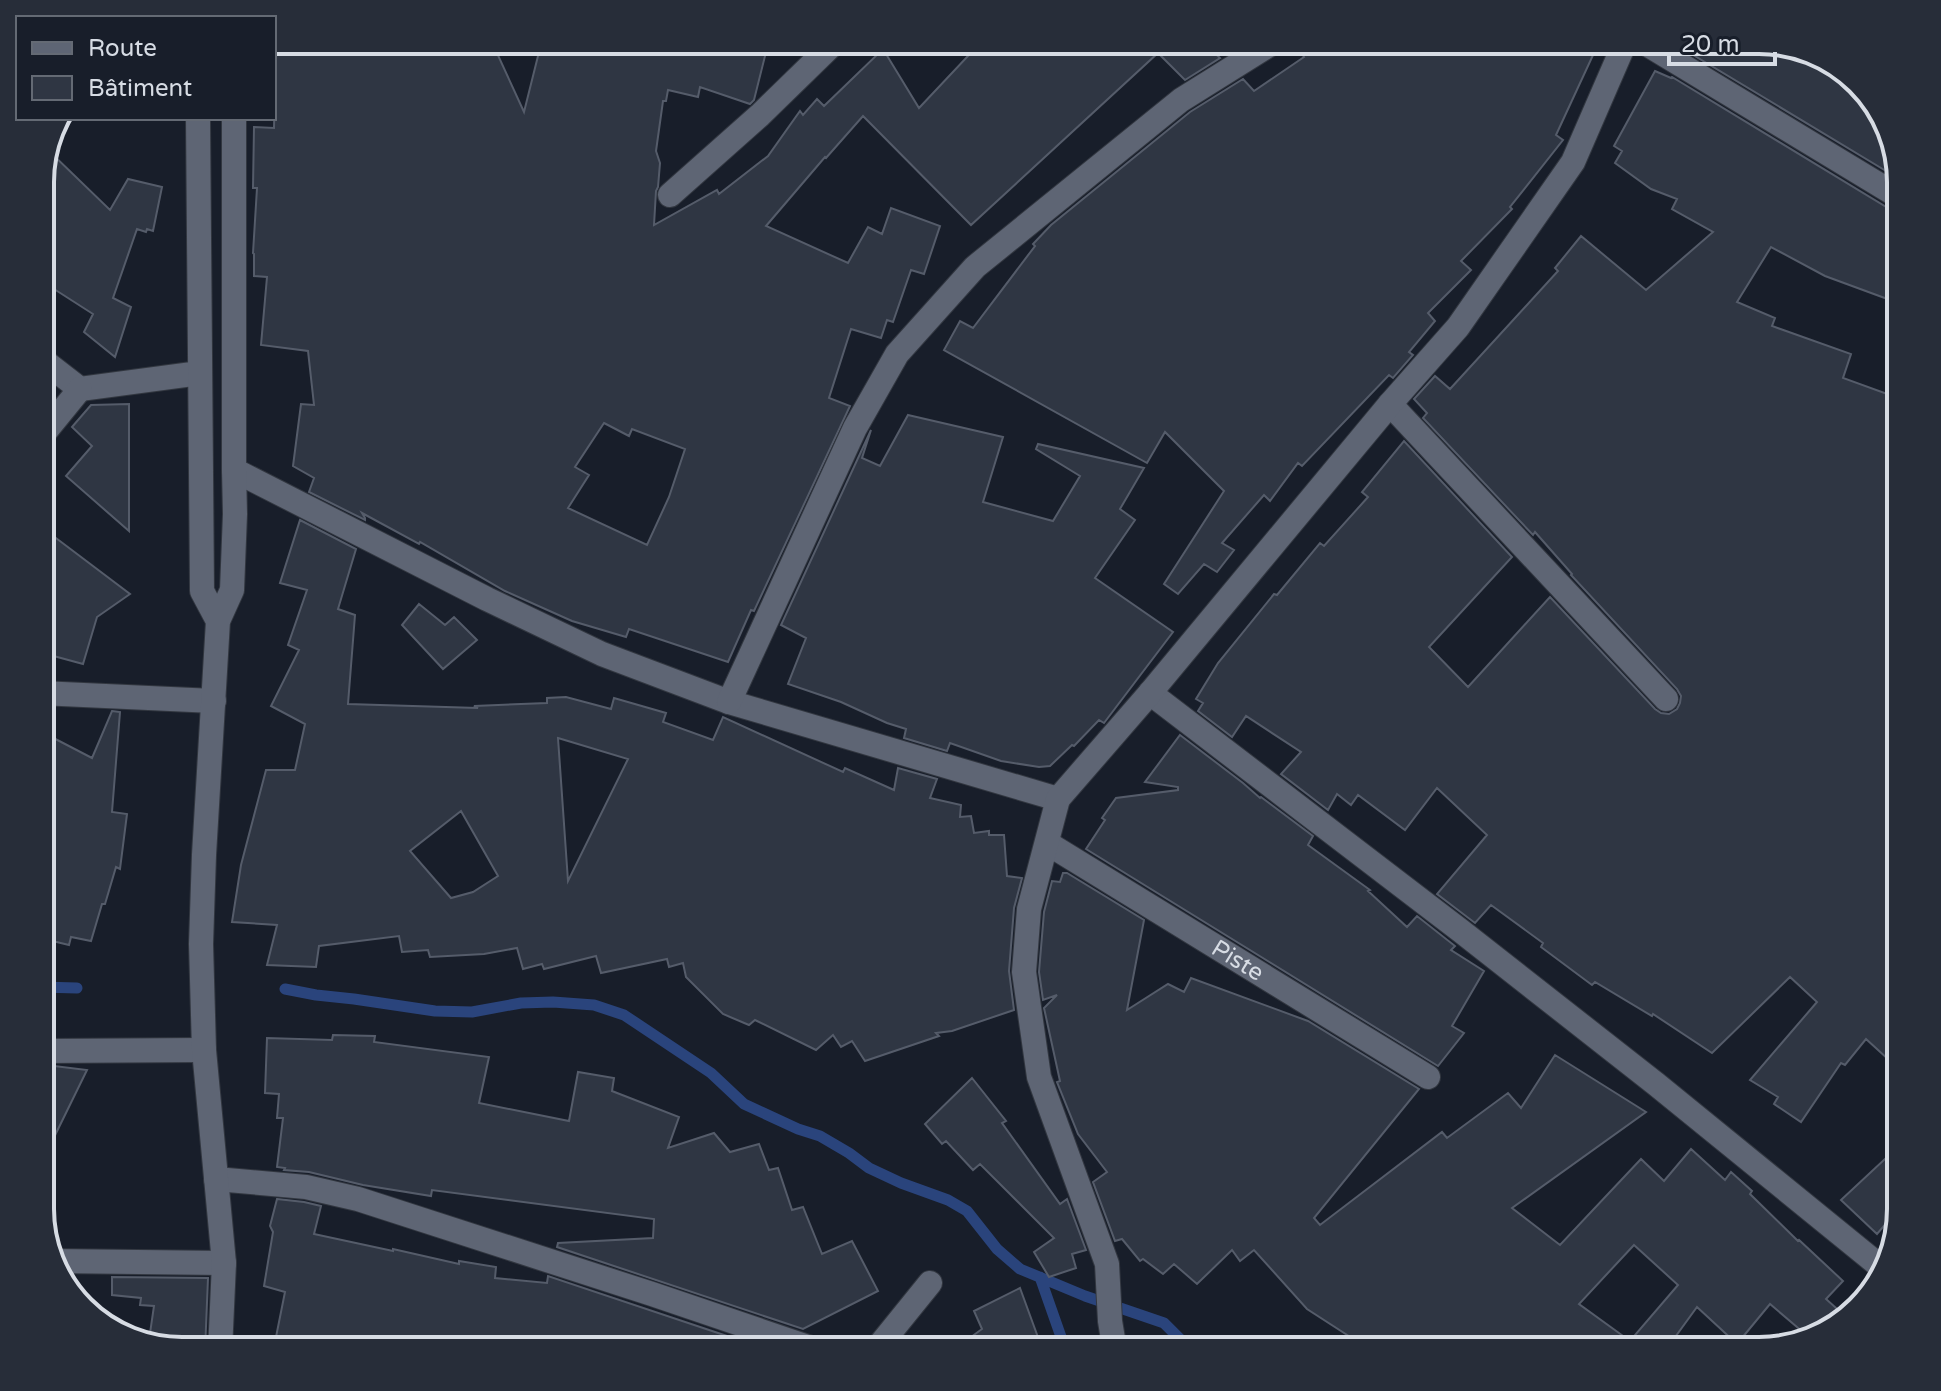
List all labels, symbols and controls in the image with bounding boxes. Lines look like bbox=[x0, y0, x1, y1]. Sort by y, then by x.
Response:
legend bbox=[16, 16, 276, 120]
scale bar bbox=[1669, 16, 1775, 66]
text: 20 m bbox=[1681, 30, 1739, 59]
text: Route bbox=[88, 34, 157, 63]
text: Bâtiment bbox=[88, 74, 192, 103]
street label: Piste bbox=[1206, 934, 1269, 988]

